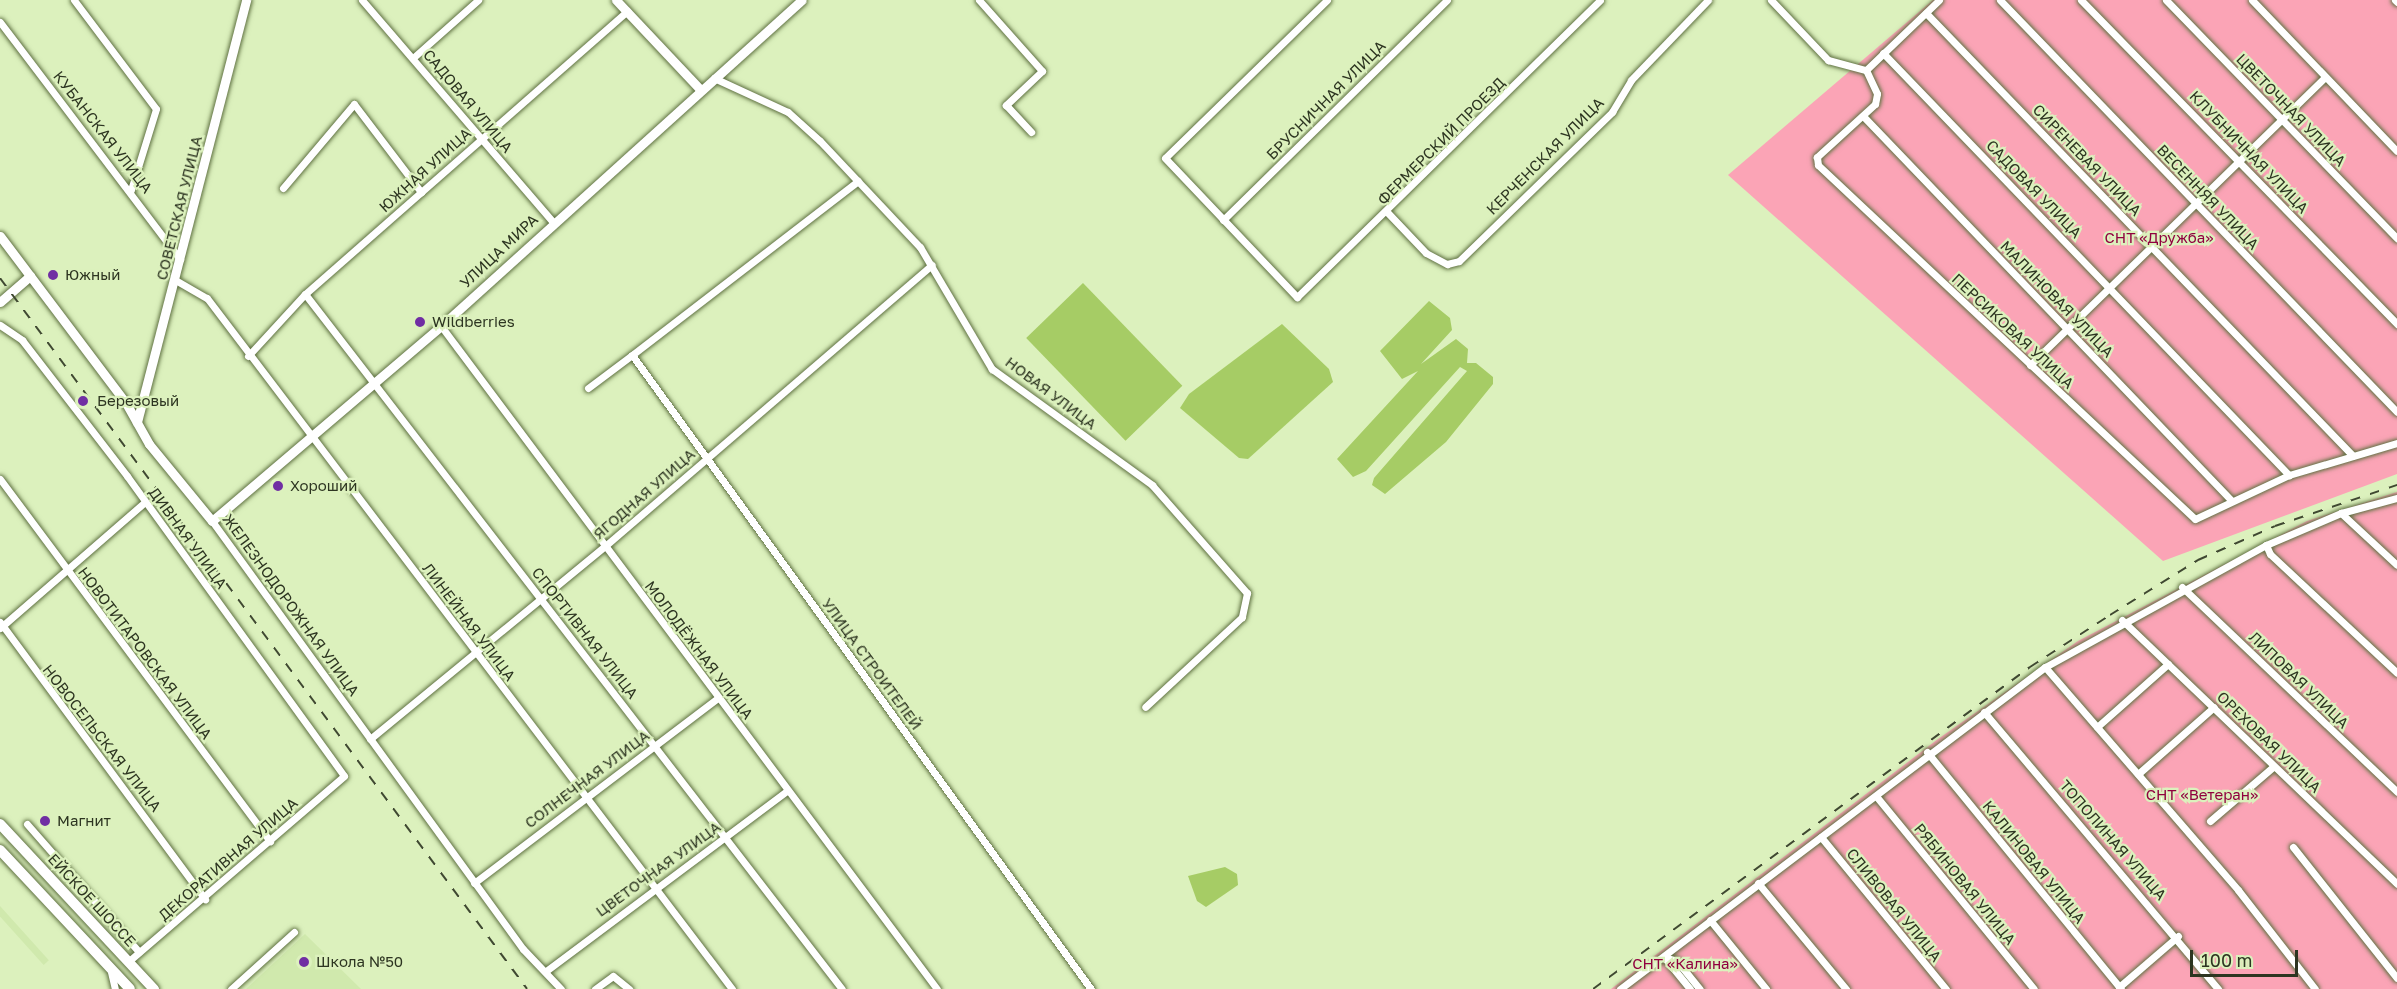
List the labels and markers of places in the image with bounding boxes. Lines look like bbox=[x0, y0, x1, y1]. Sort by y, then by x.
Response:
place label: Южный bbox=[65, 266, 120, 284]
marker: Южный bbox=[46, 268, 60, 282]
place label: Wildberries bbox=[432, 313, 515, 331]
marker: Wildberries bbox=[413, 315, 427, 329]
marker: Березовый bbox=[74, 392, 92, 410]
place label: Березовый bbox=[97, 392, 179, 410]
place label: Хороший bbox=[290, 477, 357, 495]
marker: Хороший bbox=[271, 479, 285, 493]
place label: Магнит bbox=[57, 812, 111, 830]
marker: Магнит bbox=[38, 814, 52, 828]
place label: Школа №50 bbox=[316, 953, 403, 971]
marker: Школа №50 bbox=[297, 955, 311, 969]

